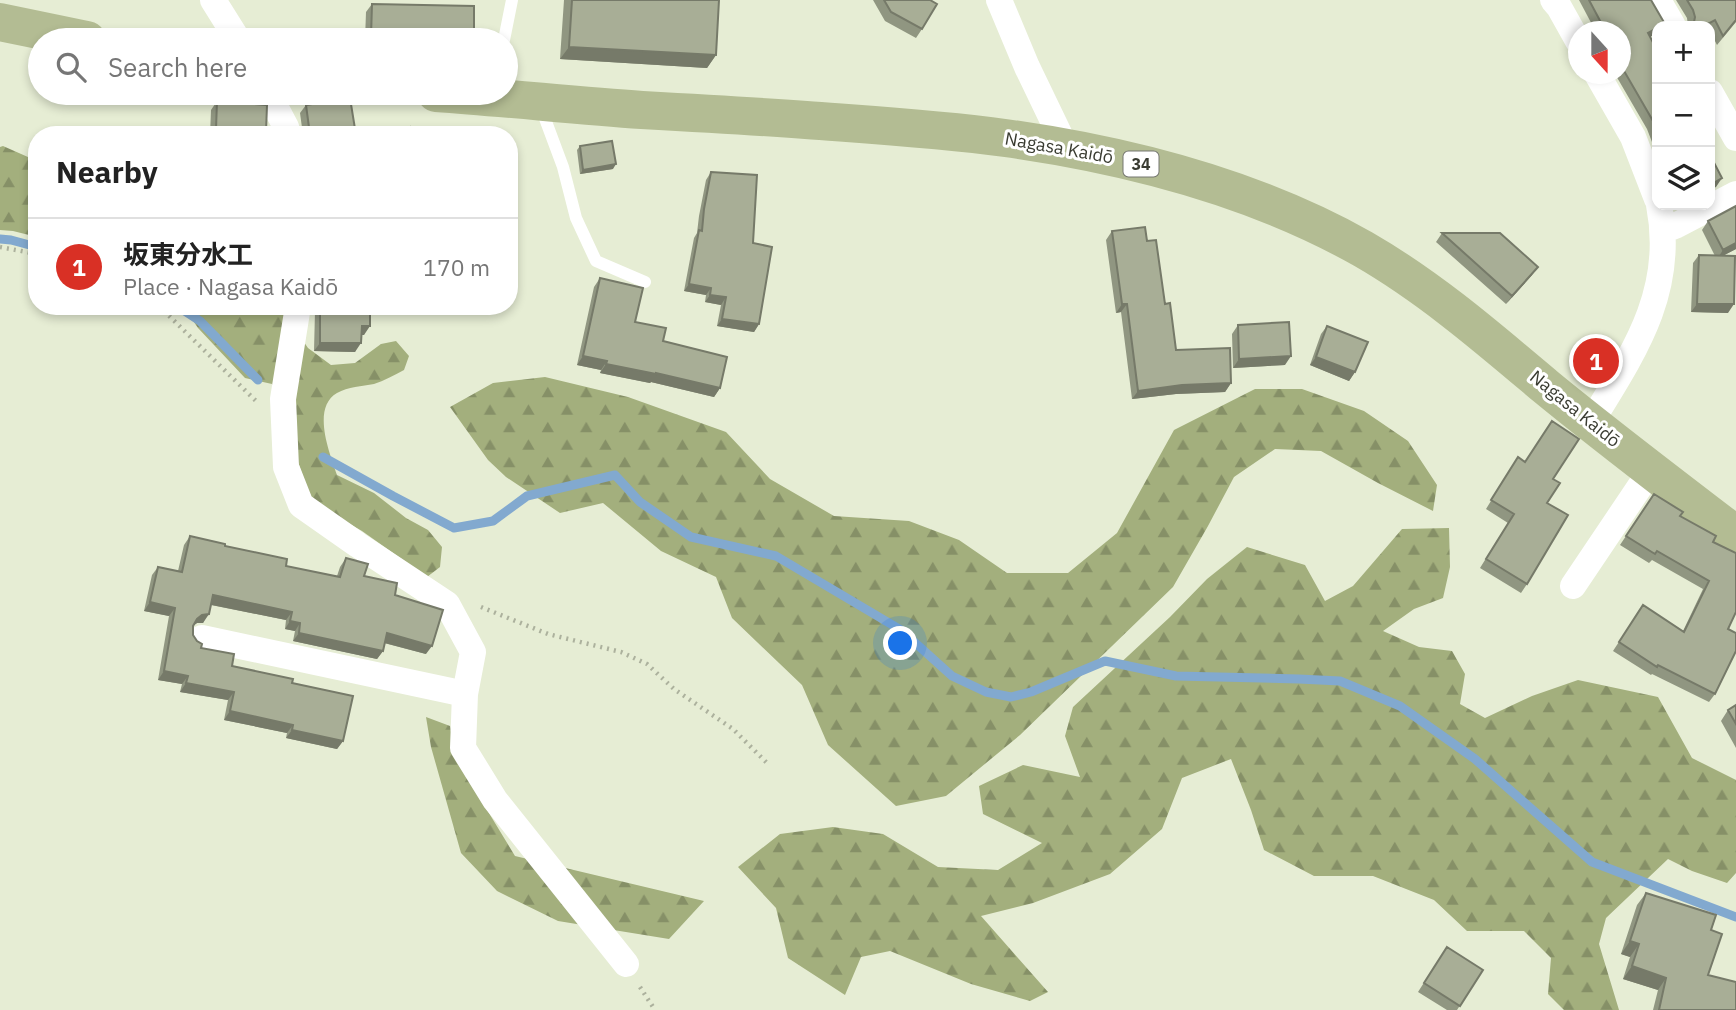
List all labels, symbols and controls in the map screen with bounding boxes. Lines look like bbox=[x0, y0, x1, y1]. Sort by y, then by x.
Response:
north arrow bbox=[1568, 21, 1631, 84]
map controls bbox=[1652, 21, 1715, 210]
button: + bbox=[1652, 21, 1715, 84]
search box bbox=[28, 28, 518, 105]
icon: search bbox=[52, 48, 90, 86]
text: Search here bbox=[108, 50, 247, 84]
button: − bbox=[1652, 84, 1715, 147]
street label: Nagasa Kaidō bbox=[1003, 127, 1115, 168]
button: layers bbox=[1652, 147, 1715, 210]
text: Nearby bbox=[56, 152, 158, 191]
road number: 34 bbox=[1124, 152, 1158, 176]
text: 坂東分水工 bbox=[123, 237, 253, 271]
text: 1 bbox=[72, 252, 86, 282]
text: 170 m bbox=[423, 252, 490, 282]
text: Place · Nagasa Kaidō bbox=[123, 271, 338, 301]
pin: 1 bbox=[1573, 335, 1619, 387]
street label: Nagasa Kaidō bbox=[1525, 365, 1625, 452]
your location bbox=[883, 626, 917, 660]

